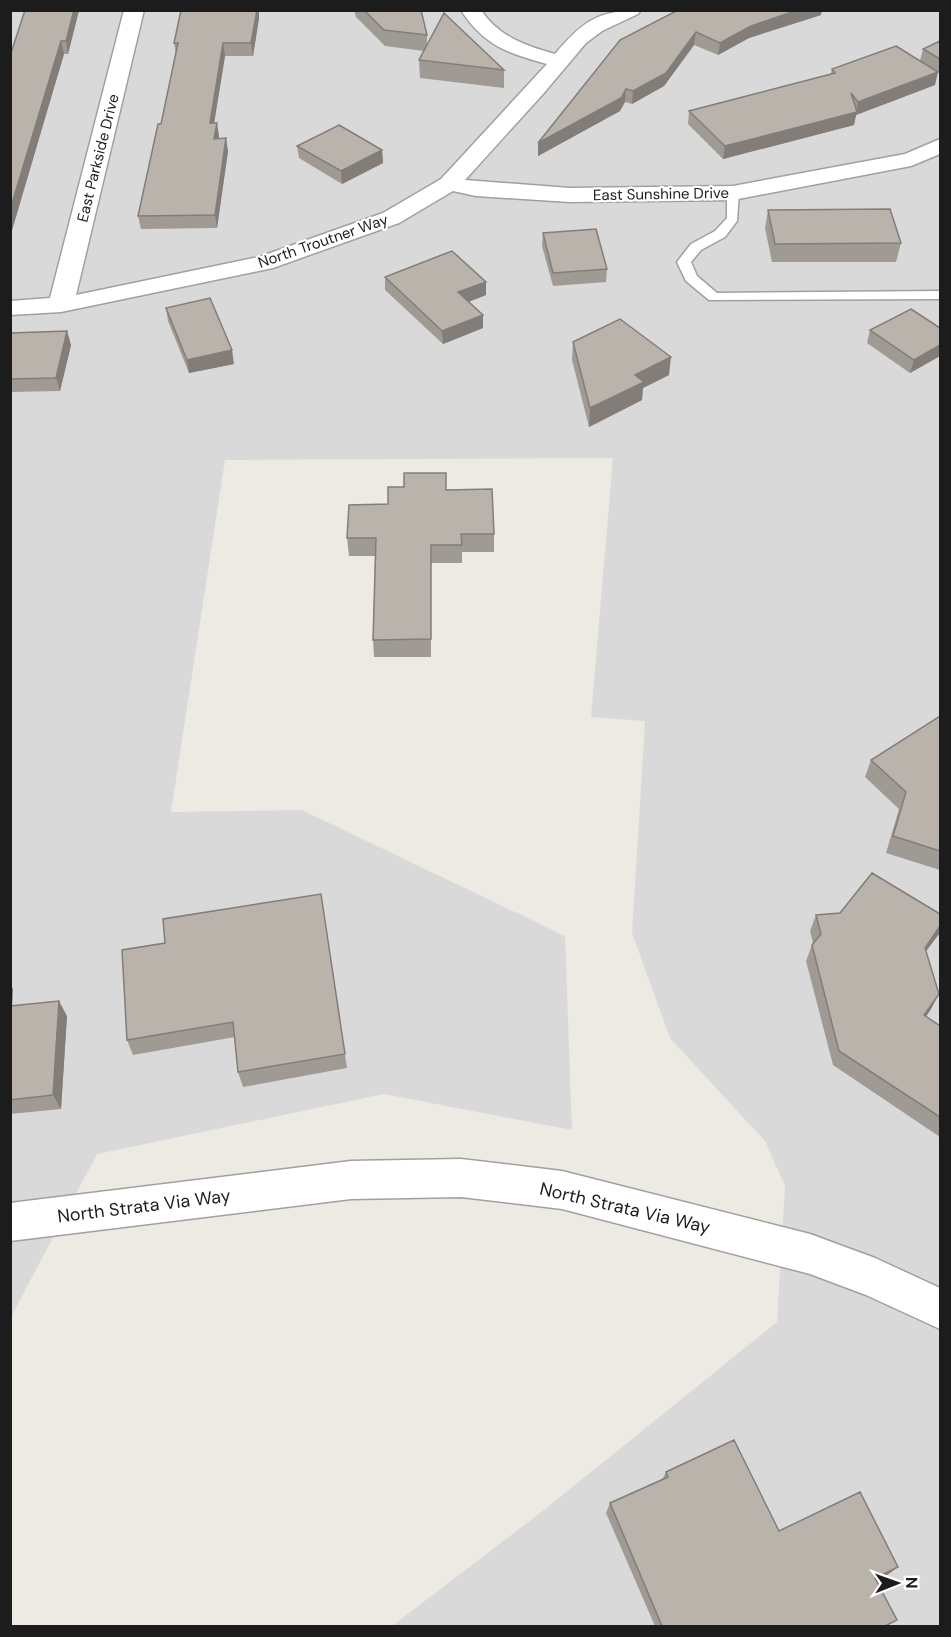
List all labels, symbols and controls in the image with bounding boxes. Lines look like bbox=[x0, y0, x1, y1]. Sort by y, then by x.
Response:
street label: East Parkside Drive bbox=[72, 92, 124, 224]
street label: East Sunshine Drive bbox=[593, 183, 729, 205]
street label: North Troutner Way bbox=[255, 209, 391, 273]
street label: North Strata Via Way bbox=[537, 1177, 713, 1239]
street label: North Strata Via Way bbox=[56, 1183, 232, 1229]
north arrow bbox=[867, 1553, 927, 1613]
text: N bbox=[901, 1577, 922, 1589]

